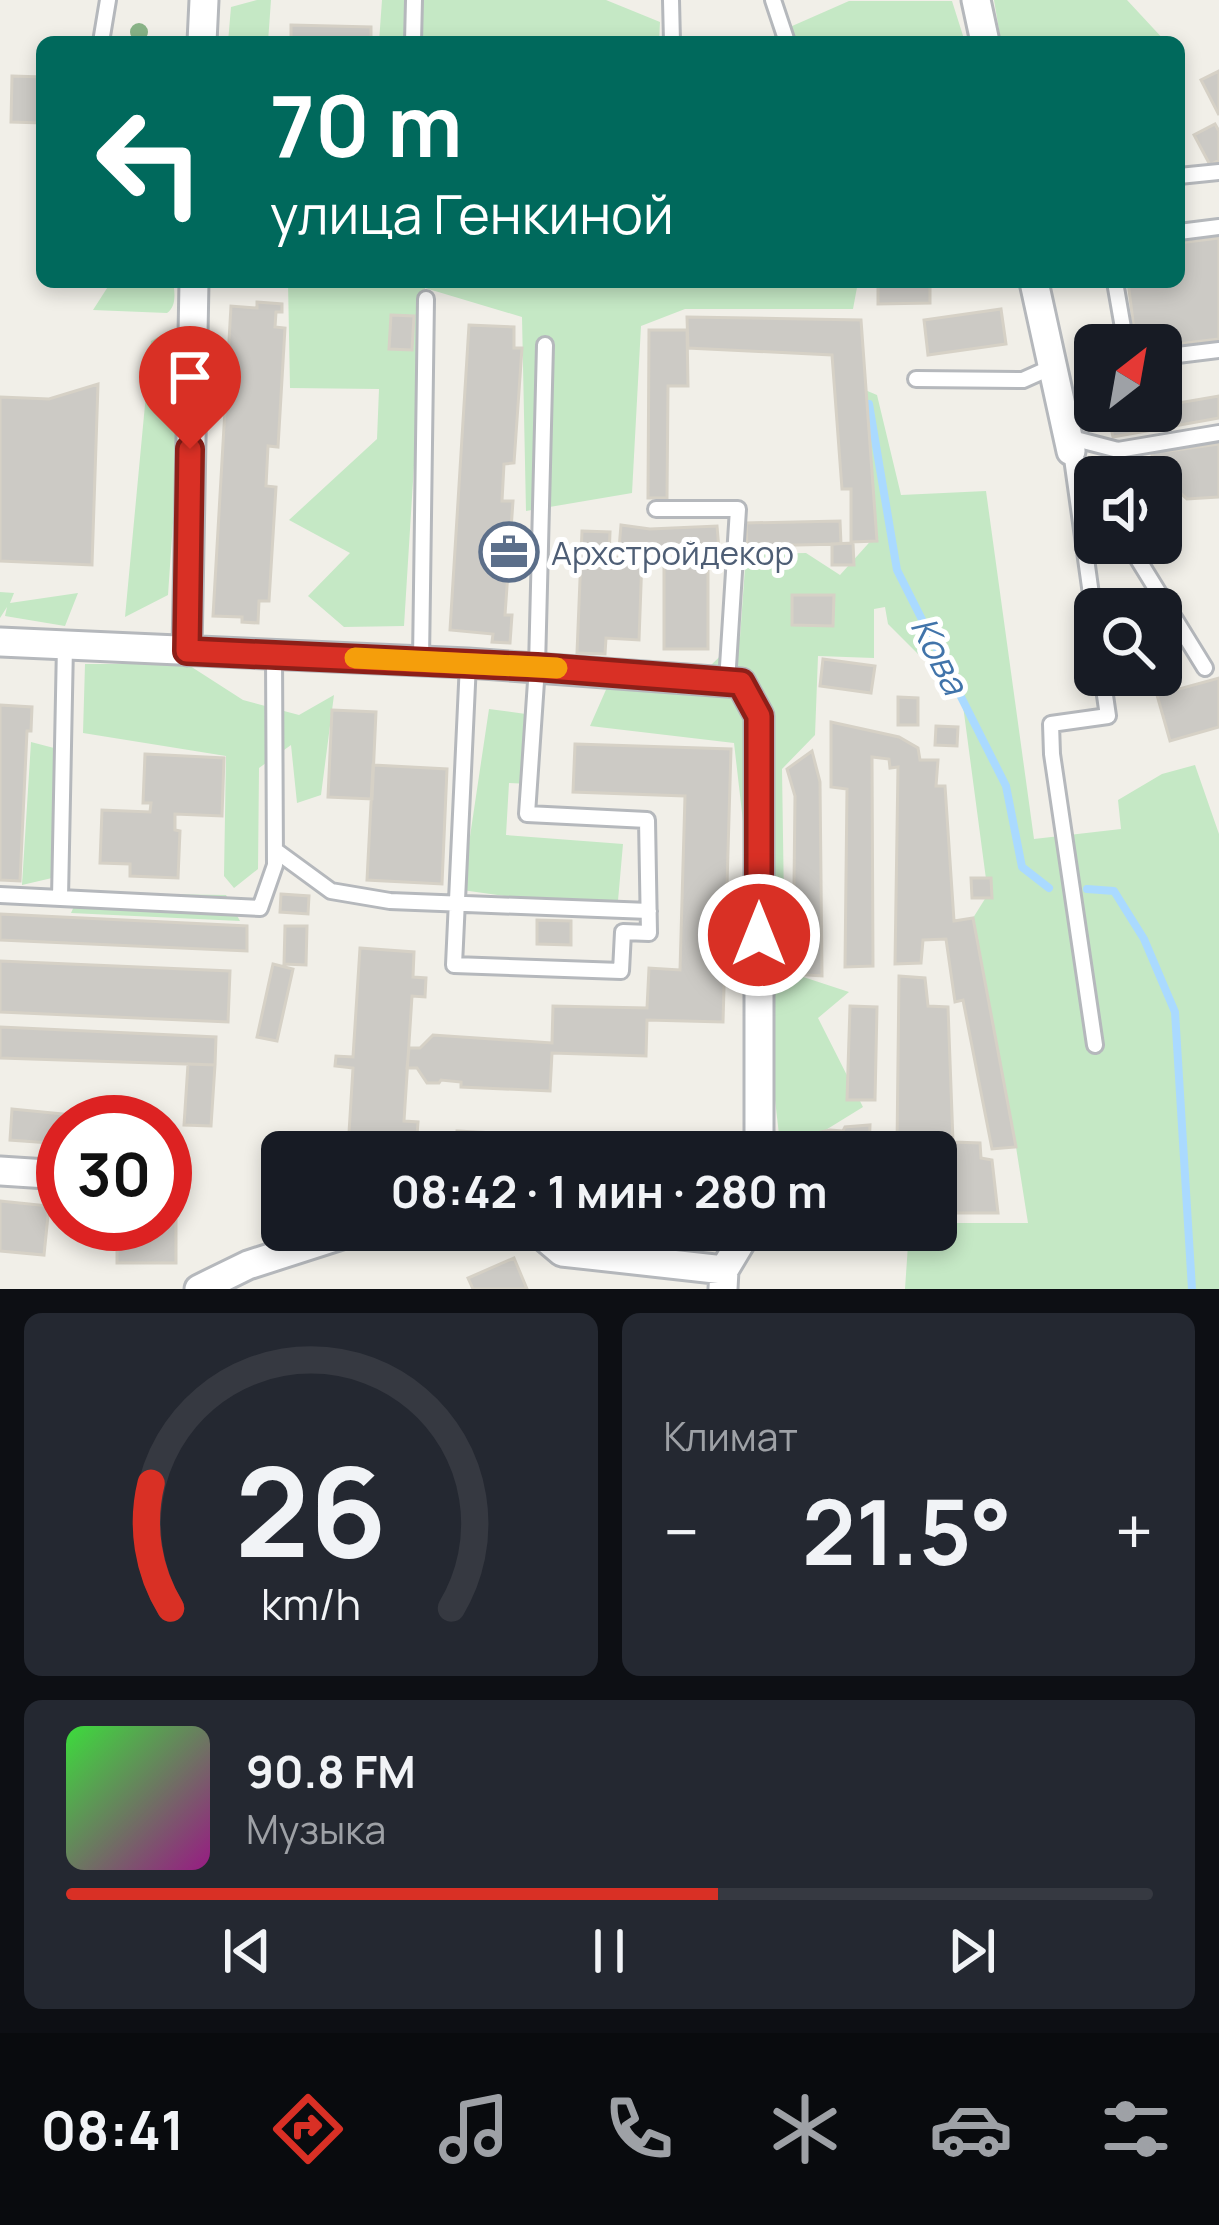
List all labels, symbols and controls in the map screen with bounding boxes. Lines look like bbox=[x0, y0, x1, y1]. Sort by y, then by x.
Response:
text: 70 m bbox=[270, 67, 462, 182]
icon: left bbox=[72, 84, 228, 240]
text: улица Генкиной bbox=[270, 176, 674, 250]
north arrow bbox=[1074, 324, 1182, 432]
map controls bbox=[1074, 324, 1182, 696]
pin bbox=[139, 326, 241, 449]
icon: arrive bbox=[157, 344, 223, 410]
button: sound bbox=[1074, 456, 1182, 564]
office icon: Архстройдекор bbox=[478, 521, 540, 583]
place label: Архстройдекор bbox=[551, 530, 794, 575]
button: search bbox=[1074, 588, 1182, 696]
water label: Кова bbox=[900, 608, 981, 704]
position arrow bbox=[696, 872, 822, 998]
speed limit sign: 30 bbox=[36, 1095, 192, 1251]
text: 08:42 · 1 мин · 280 m bbox=[391, 1160, 827, 1222]
text: Климат bbox=[664, 1409, 798, 1463]
text: 26 bbox=[235, 1424, 387, 1594]
text: 21.5° bbox=[802, 1469, 1012, 1592]
text: − bbox=[664, 1486, 699, 1576]
text: + bbox=[1115, 1486, 1153, 1576]
text: km/h bbox=[261, 1573, 361, 1632]
text: 90.8 FM bbox=[246, 1740, 416, 1802]
text: Музыка bbox=[246, 1802, 386, 1856]
icon: previous bbox=[214, 1918, 280, 1984]
icon: pause bbox=[576, 1918, 642, 1984]
icon: next bbox=[939, 1918, 1005, 1984]
icon: directions bbox=[266, 2087, 350, 2171]
icon: music bbox=[432, 2087, 516, 2171]
icon: phone bbox=[597, 2087, 681, 2171]
icon: climate bbox=[763, 2087, 847, 2171]
icon: car bbox=[929, 2087, 1013, 2171]
icon: filters bbox=[1094, 2087, 1178, 2171]
text: 08:41 bbox=[41, 2092, 184, 2166]

